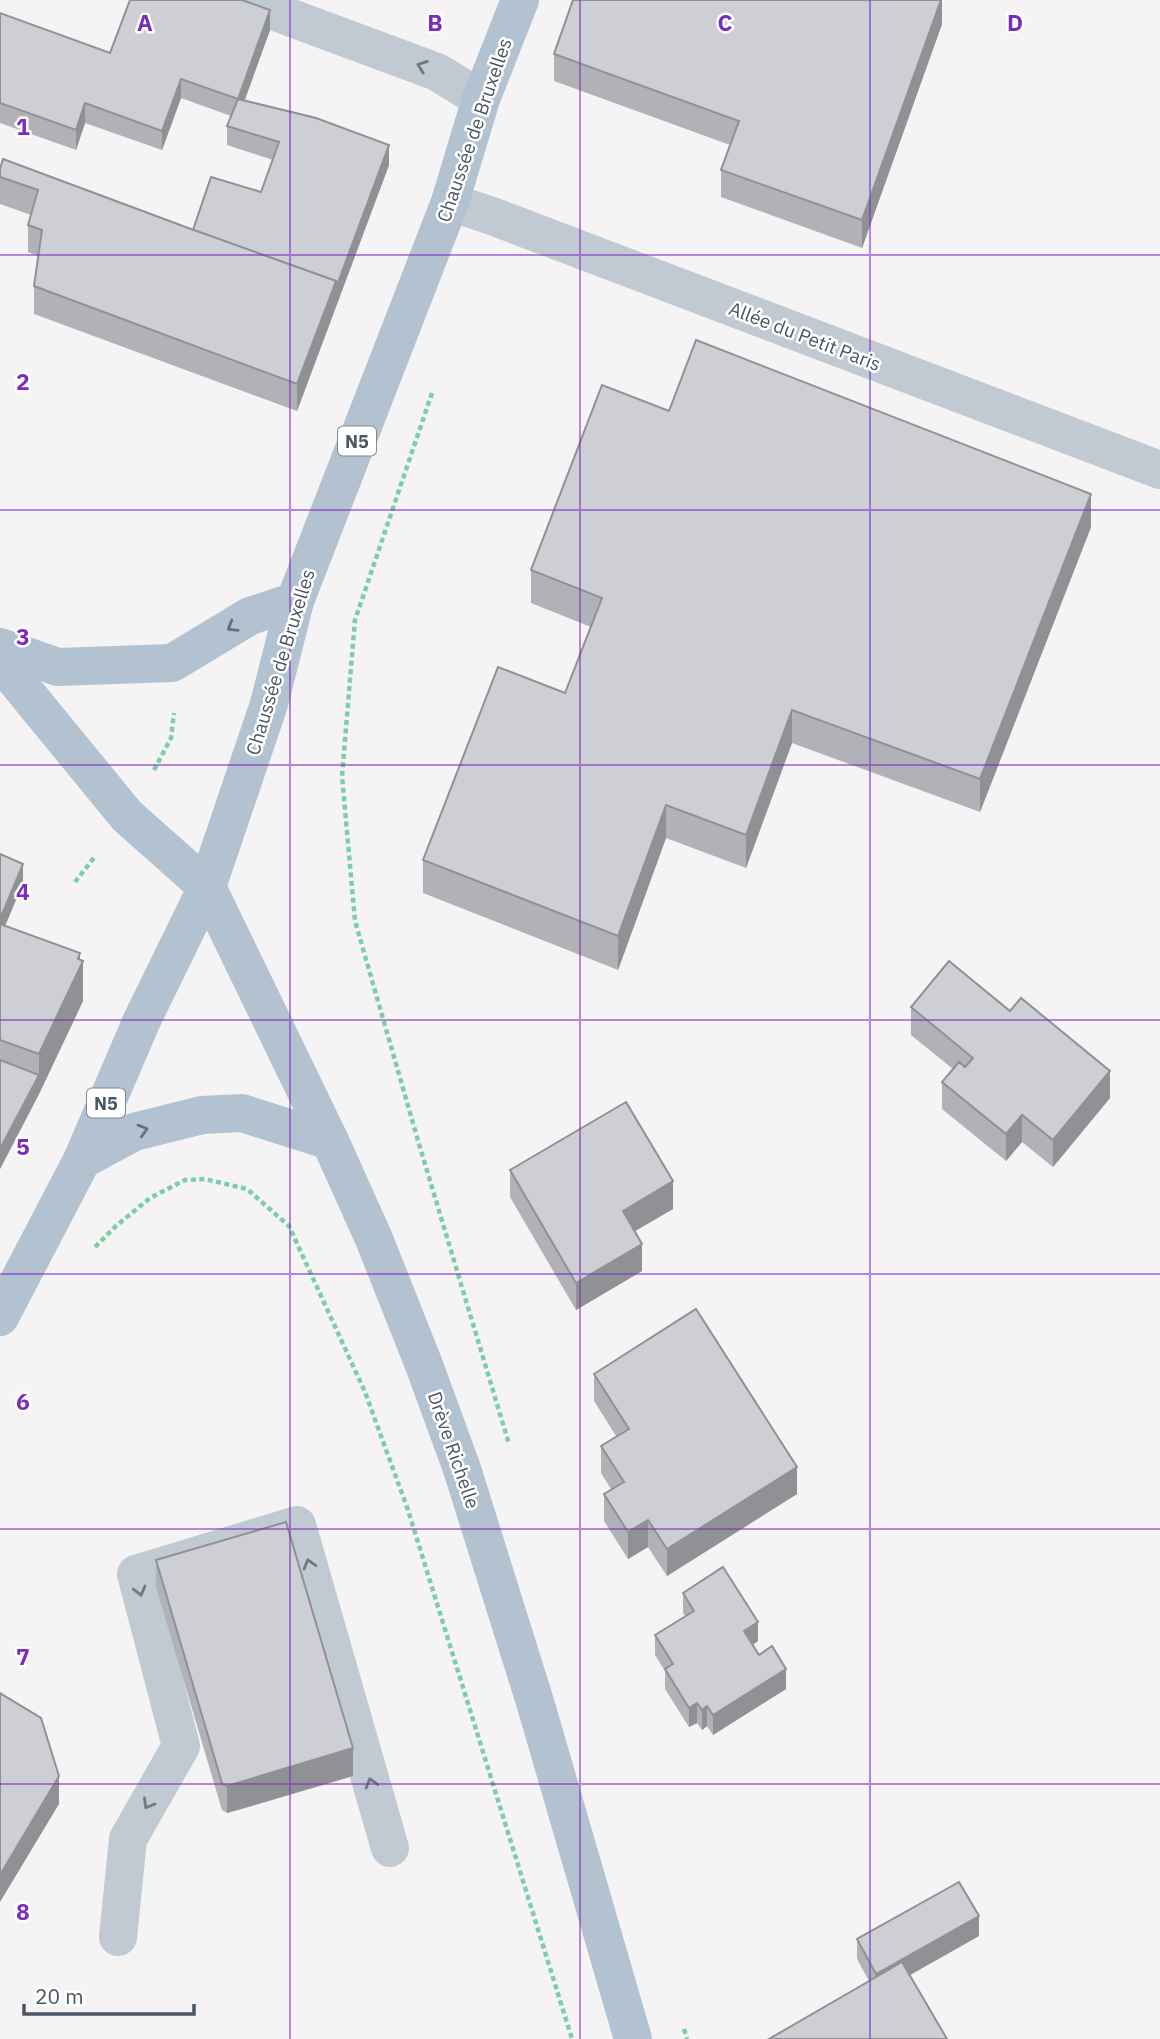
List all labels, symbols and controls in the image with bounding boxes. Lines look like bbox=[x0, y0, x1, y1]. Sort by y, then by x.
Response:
text: A bbox=[137, 7, 153, 37]
text: B bbox=[427, 7, 443, 37]
text: C bbox=[718, 7, 733, 37]
text: D bbox=[1007, 7, 1023, 37]
street label: Chaussée de Bruxelles bbox=[431, 35, 517, 225]
one-way arrow bbox=[416, 61, 428, 75]
text: 1 bbox=[16, 111, 30, 141]
street label: Allée du Petit Paris bbox=[726, 296, 884, 376]
text: 2 bbox=[16, 366, 30, 396]
road number: N5 bbox=[338, 426, 376, 456]
street label: Chaussée de Bruxelles bbox=[240, 566, 320, 758]
one-way arrow bbox=[226, 619, 239, 632]
text: 3 bbox=[16, 621, 30, 651]
text: 4 bbox=[16, 876, 30, 906]
road number: N5 bbox=[87, 1088, 125, 1118]
one-way arrow bbox=[137, 1124, 149, 1139]
text: 5 bbox=[16, 1131, 30, 1161]
text: 6 bbox=[16, 1386, 30, 1416]
street label: Drève Richelle bbox=[423, 1388, 485, 1512]
one-way arrow bbox=[302, 1558, 317, 1570]
one-way arrow bbox=[132, 1585, 146, 1597]
text: 7 bbox=[16, 1641, 30, 1671]
one-way arrow bbox=[365, 1777, 379, 1789]
one-way arrow bbox=[143, 1797, 156, 1810]
text: 8 bbox=[16, 1896, 30, 1926]
scale bar bbox=[24, 1972, 194, 2016]
text: 20 m bbox=[35, 1982, 84, 2010]

